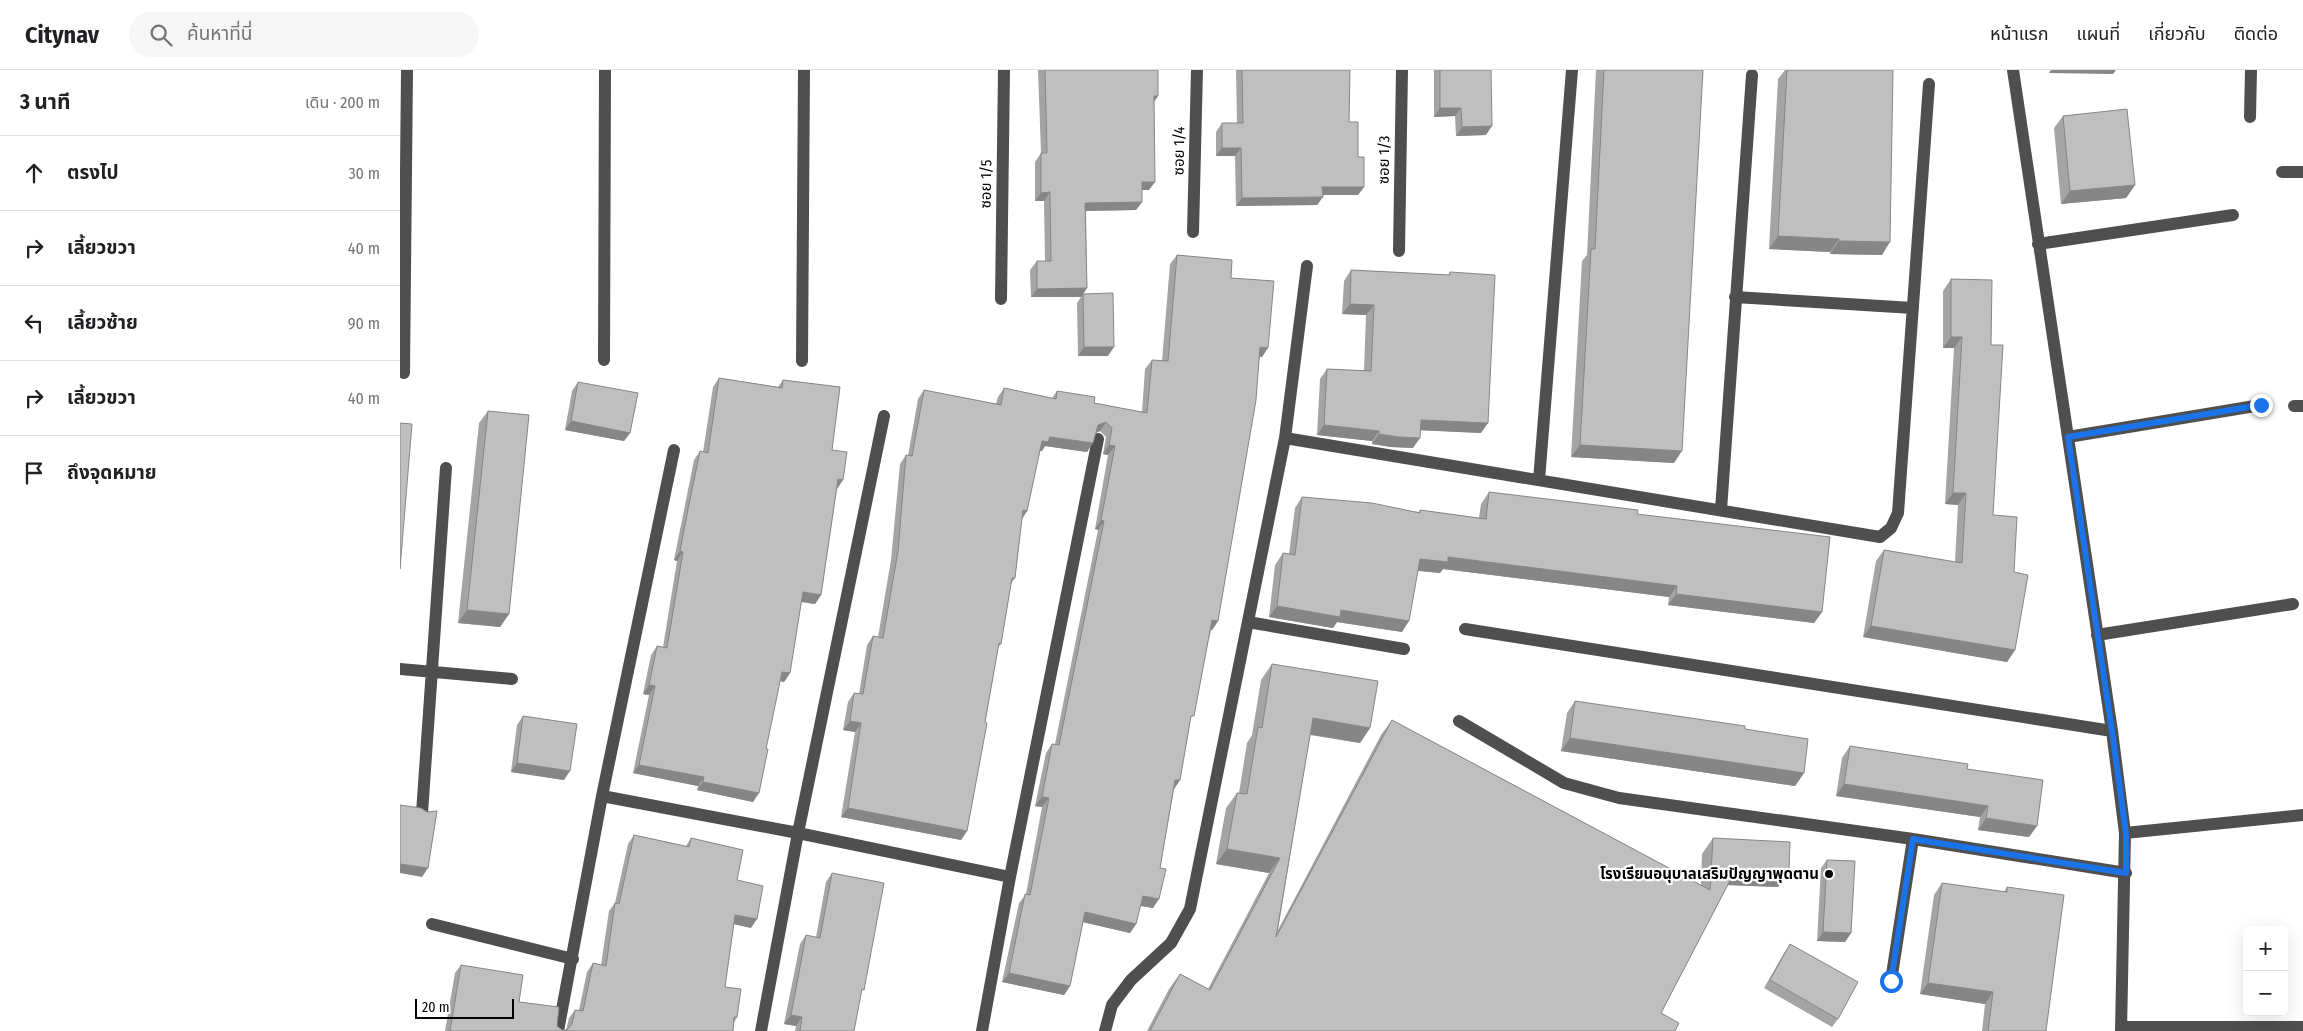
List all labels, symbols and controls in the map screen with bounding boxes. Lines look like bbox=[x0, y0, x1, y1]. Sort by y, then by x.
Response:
search box bbox=[129, 12, 479, 57]
text: Citynav bbox=[25, 21, 99, 49]
icon: search bbox=[147, 21, 175, 49]
text: ค้นหาที่นี่ bbox=[187, 22, 252, 45]
text: หน้าแรก bbox=[1990, 23, 2048, 45]
text: แผนที่ bbox=[2076, 23, 2120, 45]
text: เกี่ยวกับ bbox=[2148, 23, 2206, 45]
text: ติดต่อ bbox=[2234, 23, 2278, 45]
text: 3 นาที bbox=[20, 89, 71, 115]
text: เดิน · 200 m bbox=[305, 93, 380, 112]
street label: ซอย 1/4 bbox=[1170, 126, 1188, 176]
street label: ซอย 1/3 bbox=[1375, 135, 1393, 184]
icon: ahead bbox=[20, 159, 48, 187]
street label: ซอย 1/5 bbox=[977, 159, 995, 209]
text: ตรงไป bbox=[67, 161, 119, 184]
text: 30 m bbox=[348, 164, 380, 183]
icon: right bbox=[20, 234, 48, 262]
text: เลี้ยวขวา bbox=[67, 236, 136, 259]
text: 40 m bbox=[348, 239, 380, 258]
icon: left bbox=[20, 309, 48, 337]
text: เลี้ยวซ้าย bbox=[67, 311, 138, 334]
text: 90 m bbox=[348, 314, 380, 333]
icon: right bbox=[20, 384, 48, 412]
text: เลี้ยวขวา bbox=[67, 386, 136, 409]
text: 40 m bbox=[348, 389, 380, 408]
route end bbox=[2250, 394, 2273, 417]
icon: arrive bbox=[20, 459, 48, 487]
text: ถึงจุดหมาย bbox=[67, 461, 157, 484]
place label: โรงเรียนอนุบาลเสริมปัญญาพุดตาน bbox=[1600, 865, 1819, 883]
marker: โรงเรียนอนุบาลเสริมปัญญาพุดตาน bbox=[1823, 868, 1835, 880]
map controls bbox=[2243, 926, 2288, 1016]
button: + bbox=[2243, 926, 2288, 971]
route start bbox=[1880, 970, 1903, 993]
button: − bbox=[2243, 971, 2288, 1016]
scale bar bbox=[415, 996, 514, 1019]
text: 20 m bbox=[422, 999, 450, 1016]

